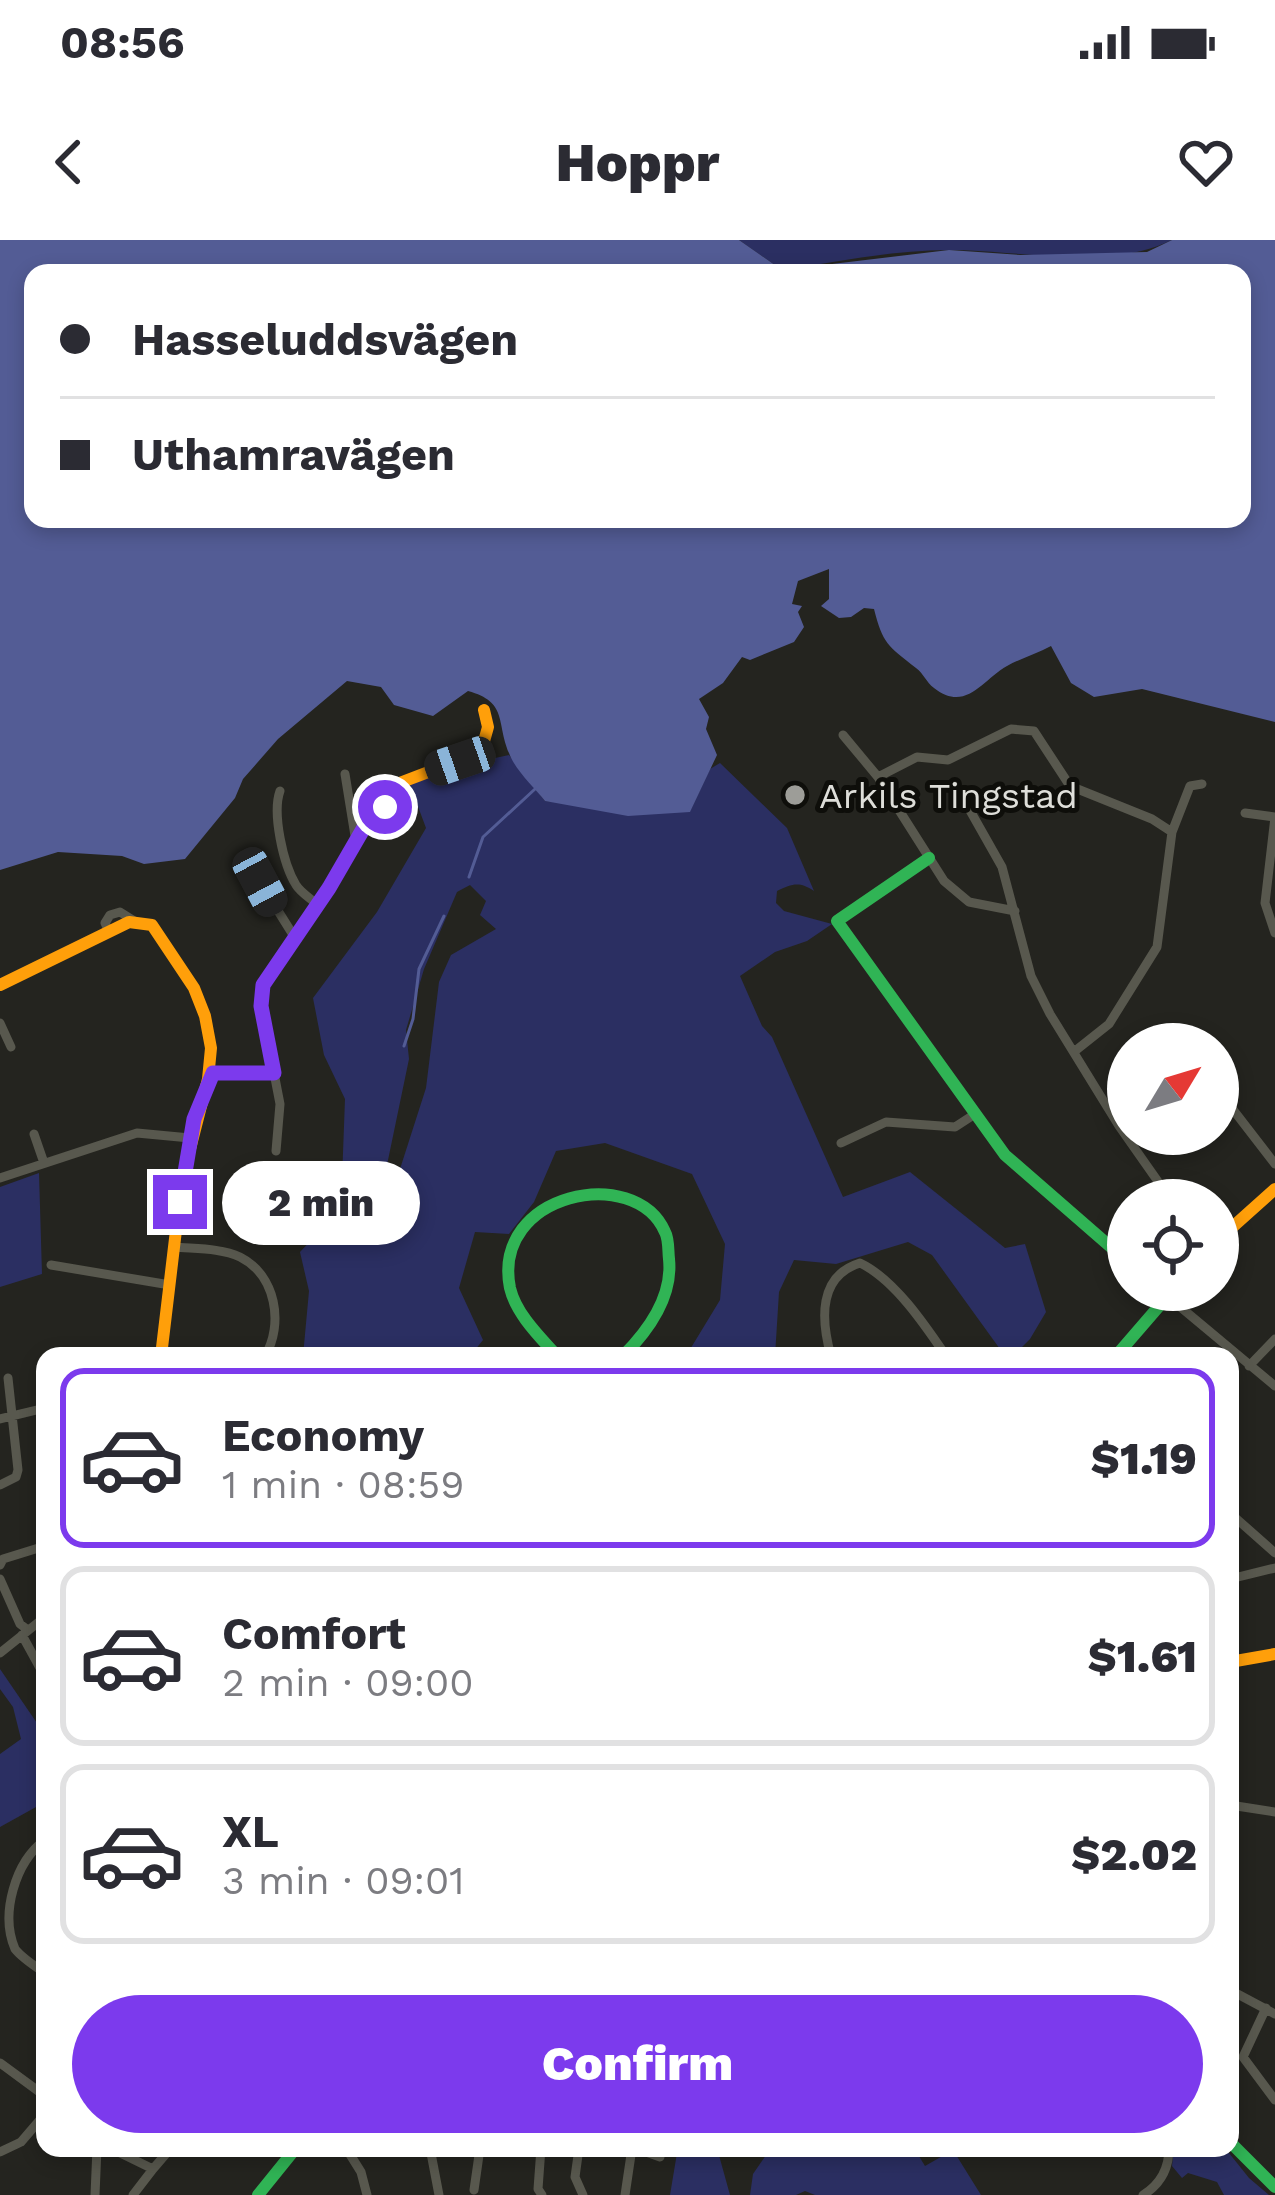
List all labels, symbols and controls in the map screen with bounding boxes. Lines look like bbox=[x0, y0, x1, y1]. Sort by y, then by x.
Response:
text: 08:56 bbox=[60, 16, 185, 69]
icon: back bbox=[36, 129, 102, 195]
icon: heart bbox=[1173, 129, 1239, 195]
text: Hoppr bbox=[556, 131, 719, 194]
text: Hasseluddsvägen bbox=[132, 313, 518, 366]
text: Uthamravägen bbox=[132, 428, 455, 481]
car bbox=[420, 732, 500, 790]
place label: Arkils Tingstad bbox=[819, 775, 1078, 817]
route start bbox=[358, 780, 412, 834]
marker: Arkils Tingstad bbox=[782, 782, 808, 808]
car bbox=[227, 842, 293, 922]
north arrow bbox=[1107, 1023, 1239, 1155]
map controls bbox=[1107, 1023, 1239, 1311]
callout: 2 min bbox=[222, 1160, 420, 1244]
route end bbox=[153, 1175, 207, 1229]
button: locate bbox=[1107, 1179, 1239, 1311]
text: 2 min bbox=[268, 1180, 374, 1225]
icon: car bbox=[78, 1404, 186, 1512]
text: Economy bbox=[222, 1409, 424, 1462]
text: $1.19 bbox=[1091, 1432, 1197, 1485]
text: 1 min · 08:59 bbox=[222, 1462, 464, 1507]
icon: car bbox=[78, 1602, 186, 1710]
text: Comfort bbox=[222, 1607, 406, 1660]
text: $1.61 bbox=[1088, 1630, 1197, 1683]
text: 2 min · 09:00 bbox=[222, 1660, 474, 1705]
icon: car bbox=[78, 1800, 186, 1908]
text: XL bbox=[222, 1805, 279, 1858]
text: $2.02 bbox=[1071, 1828, 1197, 1881]
text: 3 min · 09:01 bbox=[222, 1858, 464, 1903]
button: Confirm bbox=[72, 1995, 1203, 2133]

